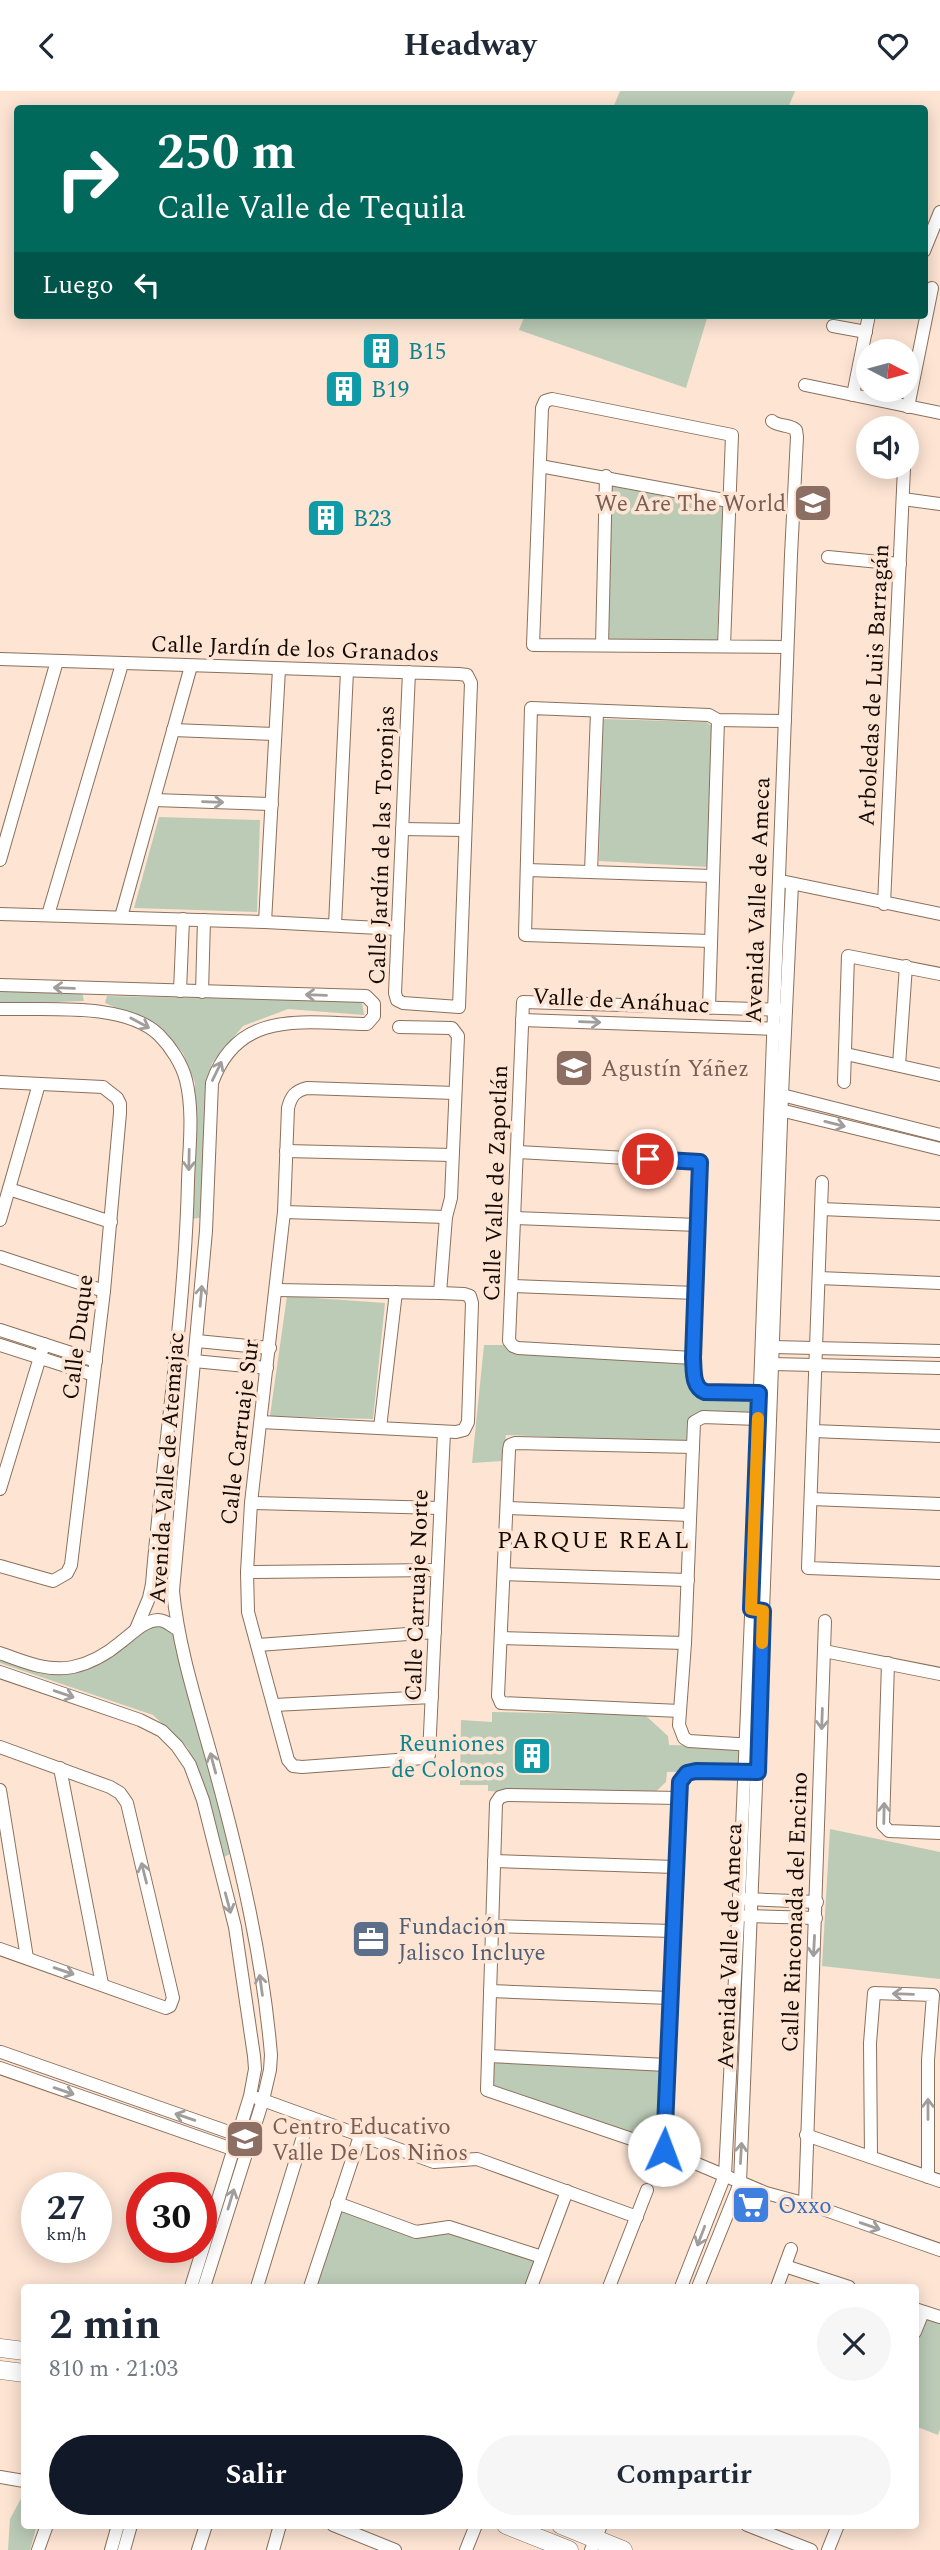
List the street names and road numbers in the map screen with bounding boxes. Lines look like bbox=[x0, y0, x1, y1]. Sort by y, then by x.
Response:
street label: Arboledas de Luis Barragán bbox=[850, 543, 899, 827]
street label: Calle Jardín de los Granados bbox=[150, 627, 440, 672]
street label: Calle Jardín de las Toronjas bbox=[360, 705, 405, 985]
street label: Avenida Valle de Ameca bbox=[737, 776, 780, 1024]
street label: Valle de Anáhuac bbox=[531, 979, 710, 1024]
street label: Calle Valle de Zapotlán bbox=[475, 1064, 518, 1302]
street label: Calle Duque bbox=[53, 1273, 104, 1402]
street label: Avenida Valle de Atemajac bbox=[141, 1331, 194, 1605]
street label: Calle Carruaje Sur bbox=[212, 1337, 269, 1527]
street label: Calle Carruaje Norte bbox=[396, 1489, 439, 1702]
street label: Calle Rinconada del Encino bbox=[773, 1771, 818, 2053]
street label: Avenida Valle de Ameca bbox=[709, 1822, 752, 2070]

